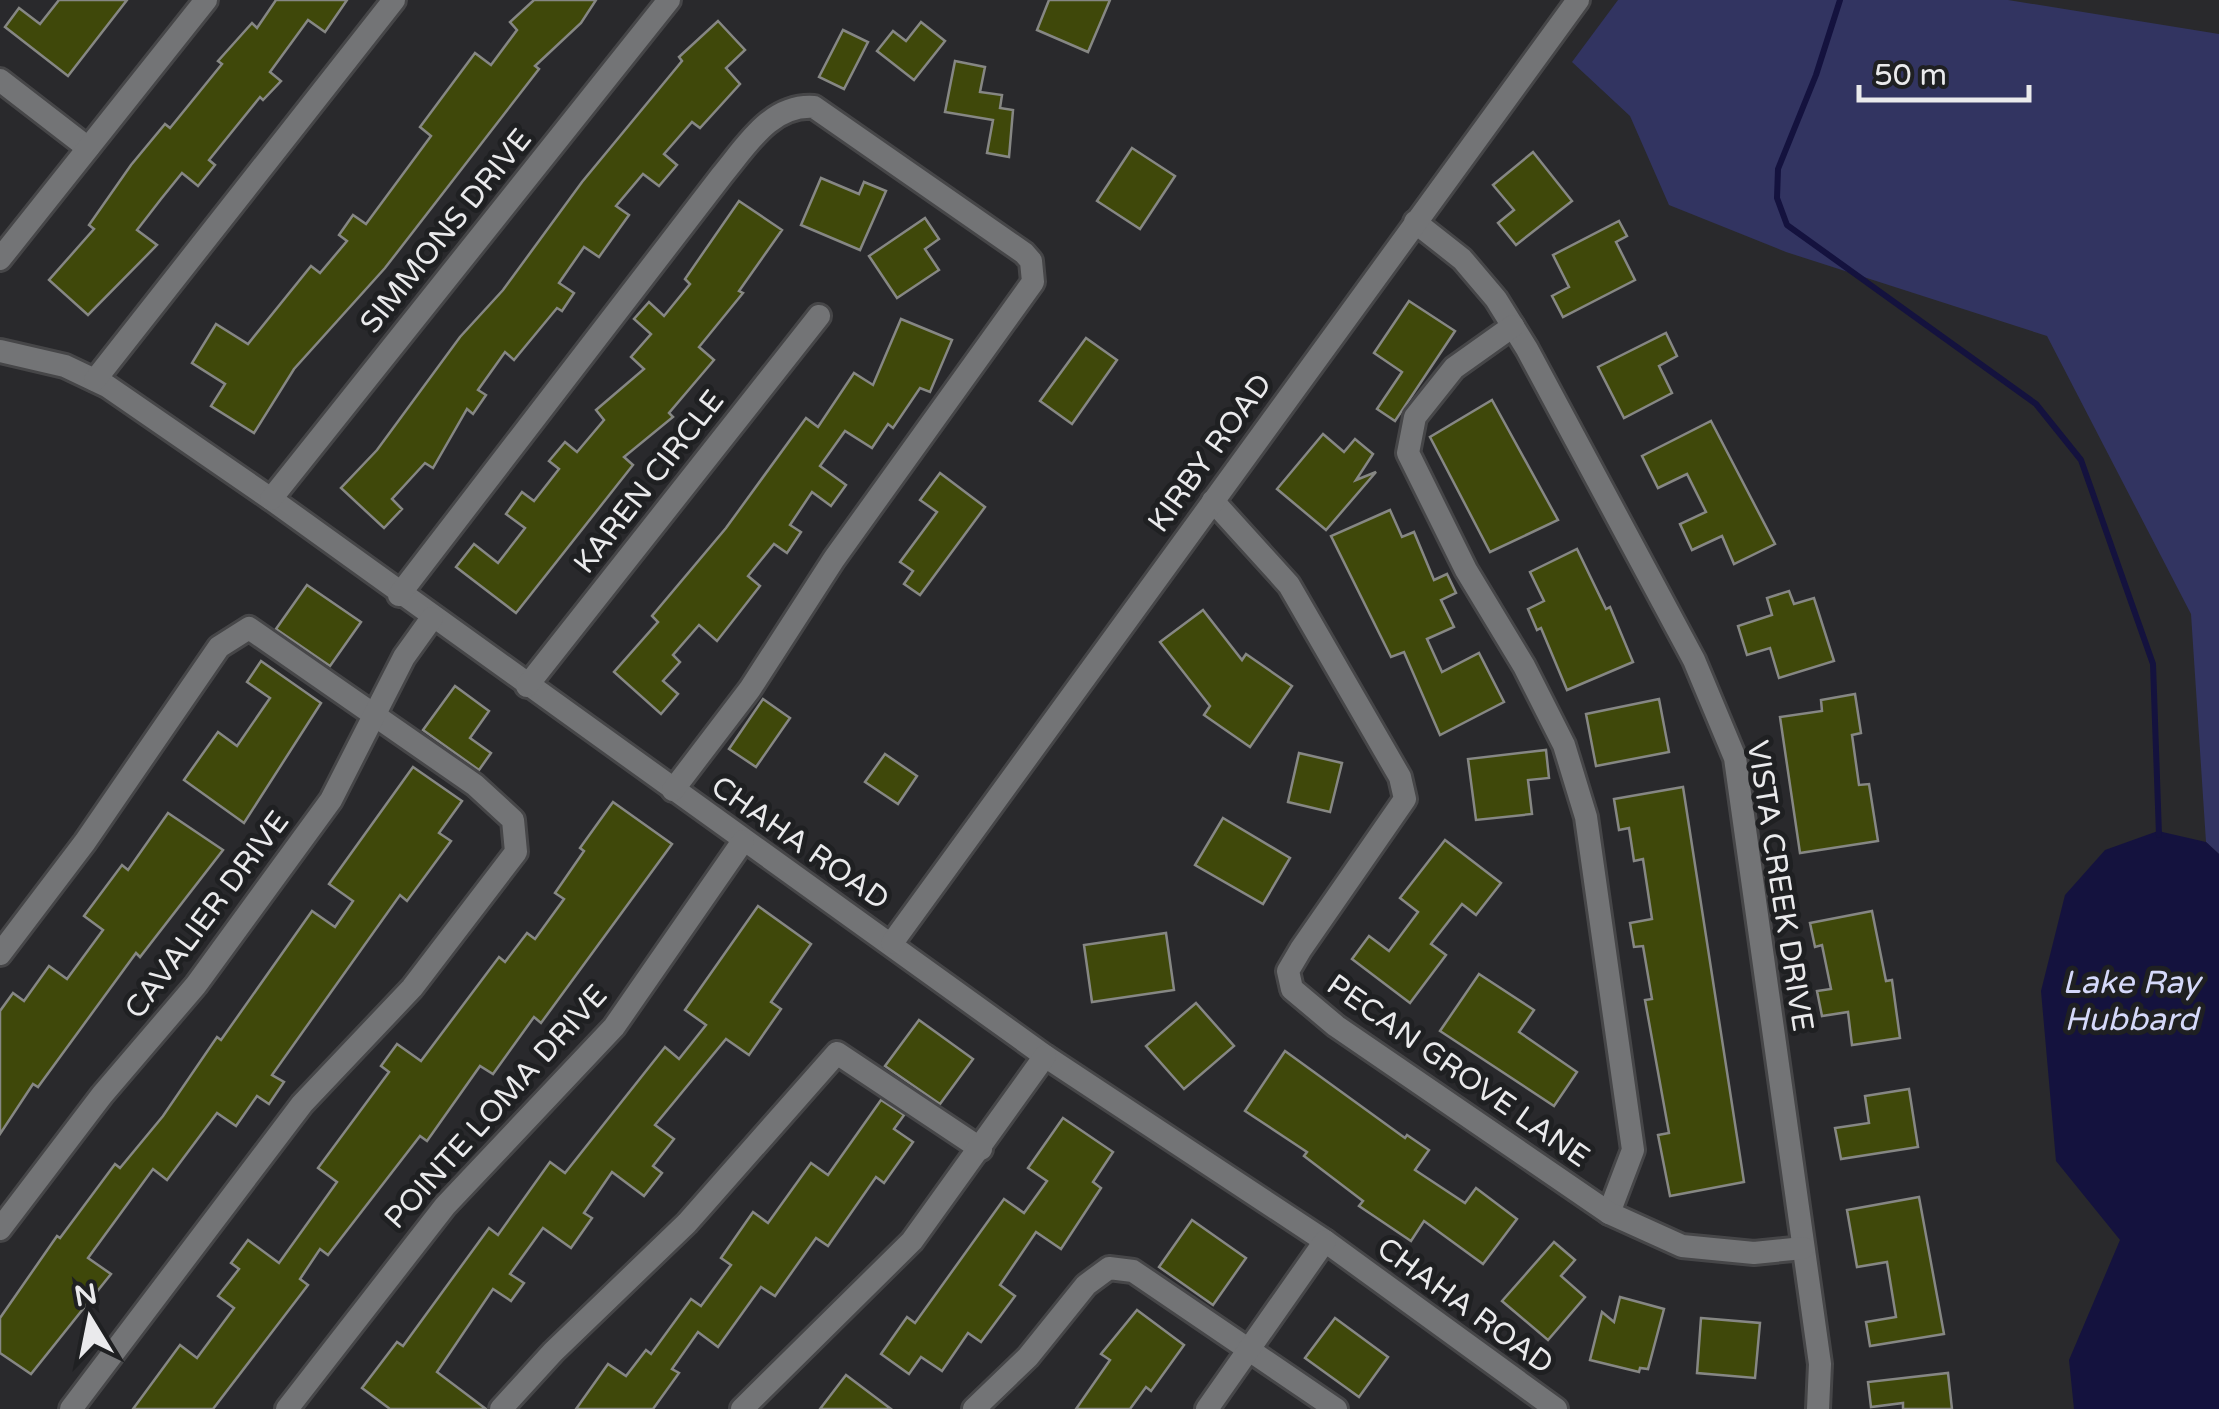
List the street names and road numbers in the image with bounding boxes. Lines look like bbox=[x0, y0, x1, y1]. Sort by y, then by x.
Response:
street label: SIMMONS DRIVE bbox=[352, 121, 540, 341]
street label: KIRBY ROAD bbox=[1140, 366, 1280, 540]
street label: KAREN CIRCLE bbox=[566, 383, 732, 581]
street label: VISTA CREEK DRIVE bbox=[1739, 738, 1821, 1034]
street label: CHAHA ROAD bbox=[704, 768, 896, 918]
street label: CAVALIER DRIVE bbox=[117, 804, 297, 1026]
street label: PECAN GROVE LANE bbox=[1319, 966, 1597, 1176]
street label: POINTE LOMA DRIVE bbox=[377, 977, 615, 1237]
street label: CHAHA ROAD bbox=[1370, 1230, 1560, 1382]

